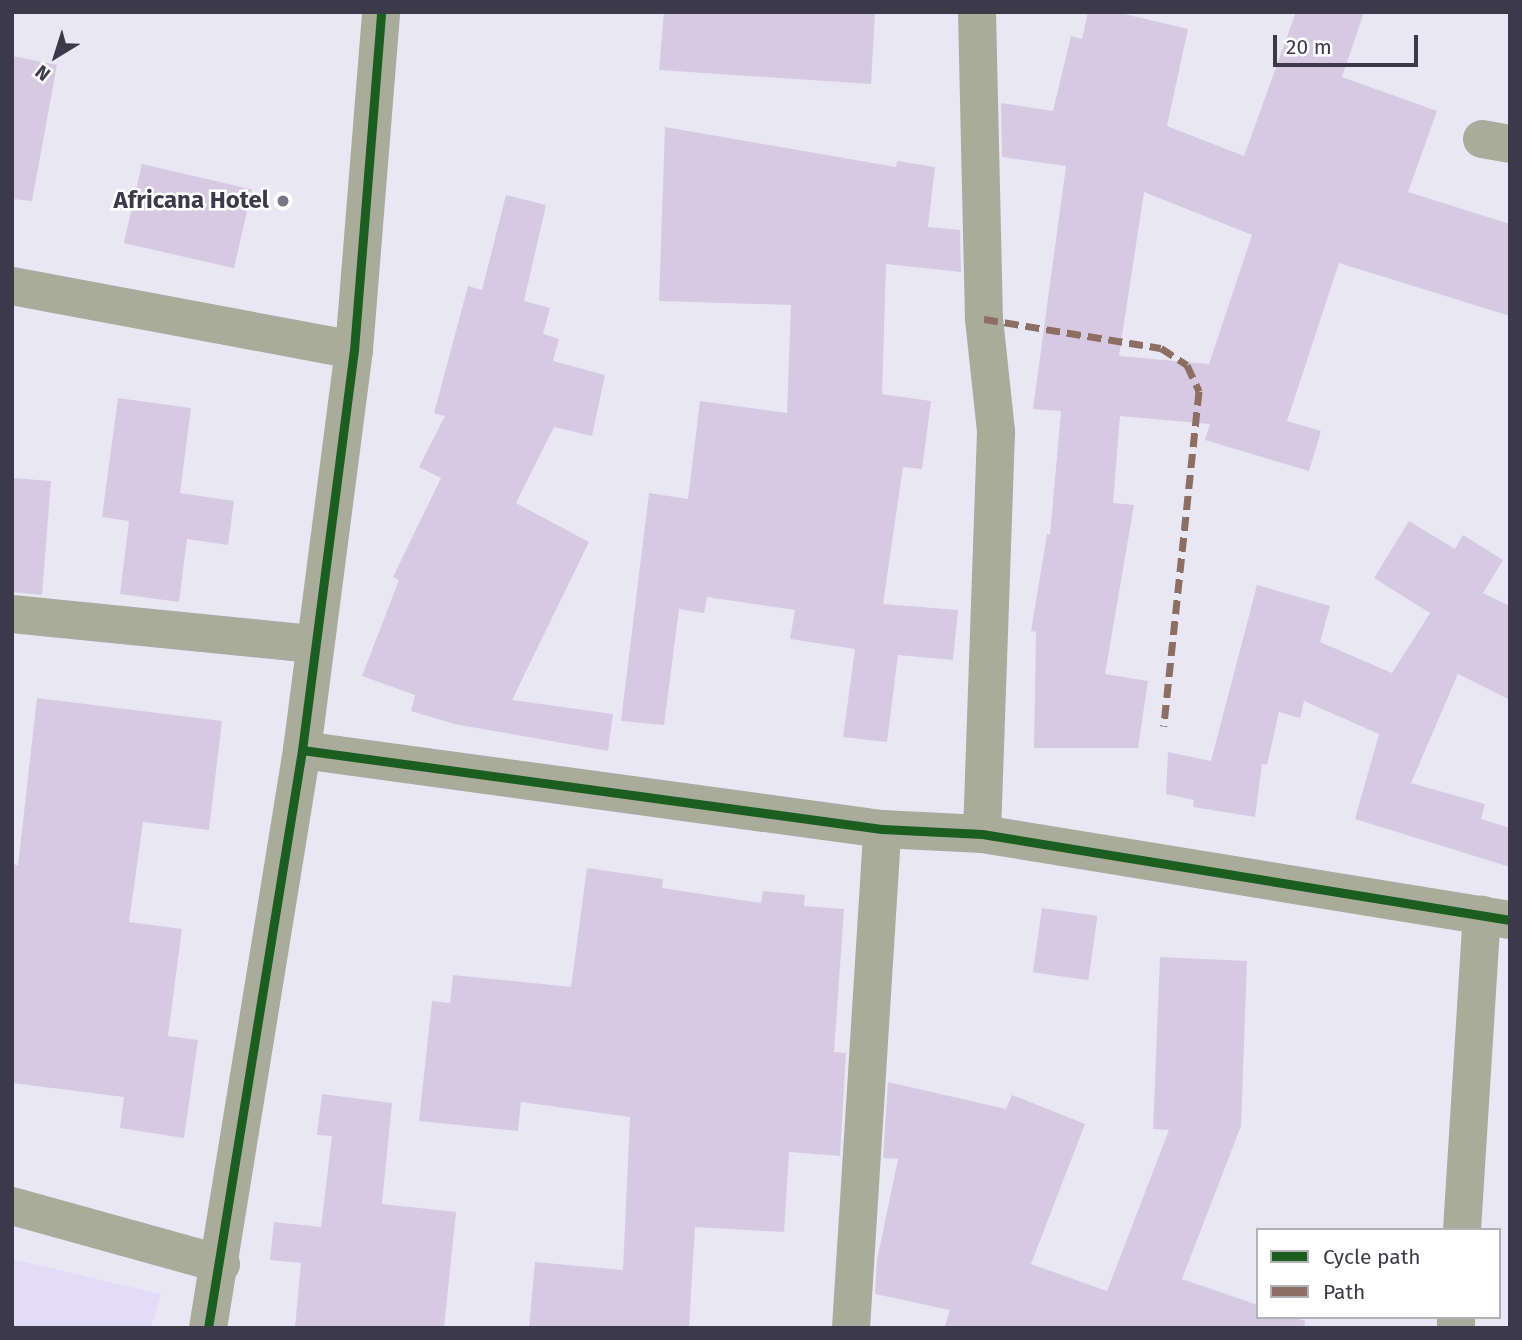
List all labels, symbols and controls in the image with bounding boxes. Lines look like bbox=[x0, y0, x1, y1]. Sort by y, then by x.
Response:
north arrow bbox=[21, 21, 91, 91]
scale bar bbox=[1277, 21, 1422, 65]
text: 20 m bbox=[1286, 34, 1332, 60]
text: N bbox=[31, 60, 55, 86]
place label: Africana Hotel bbox=[114, 187, 269, 215]
marker: Africana Hotel bbox=[275, 193, 291, 209]
legend bbox=[1256, 1228, 1501, 1319]
text: Cycle path bbox=[1323, 1244, 1421, 1270]
text: Path bbox=[1323, 1279, 1365, 1305]

